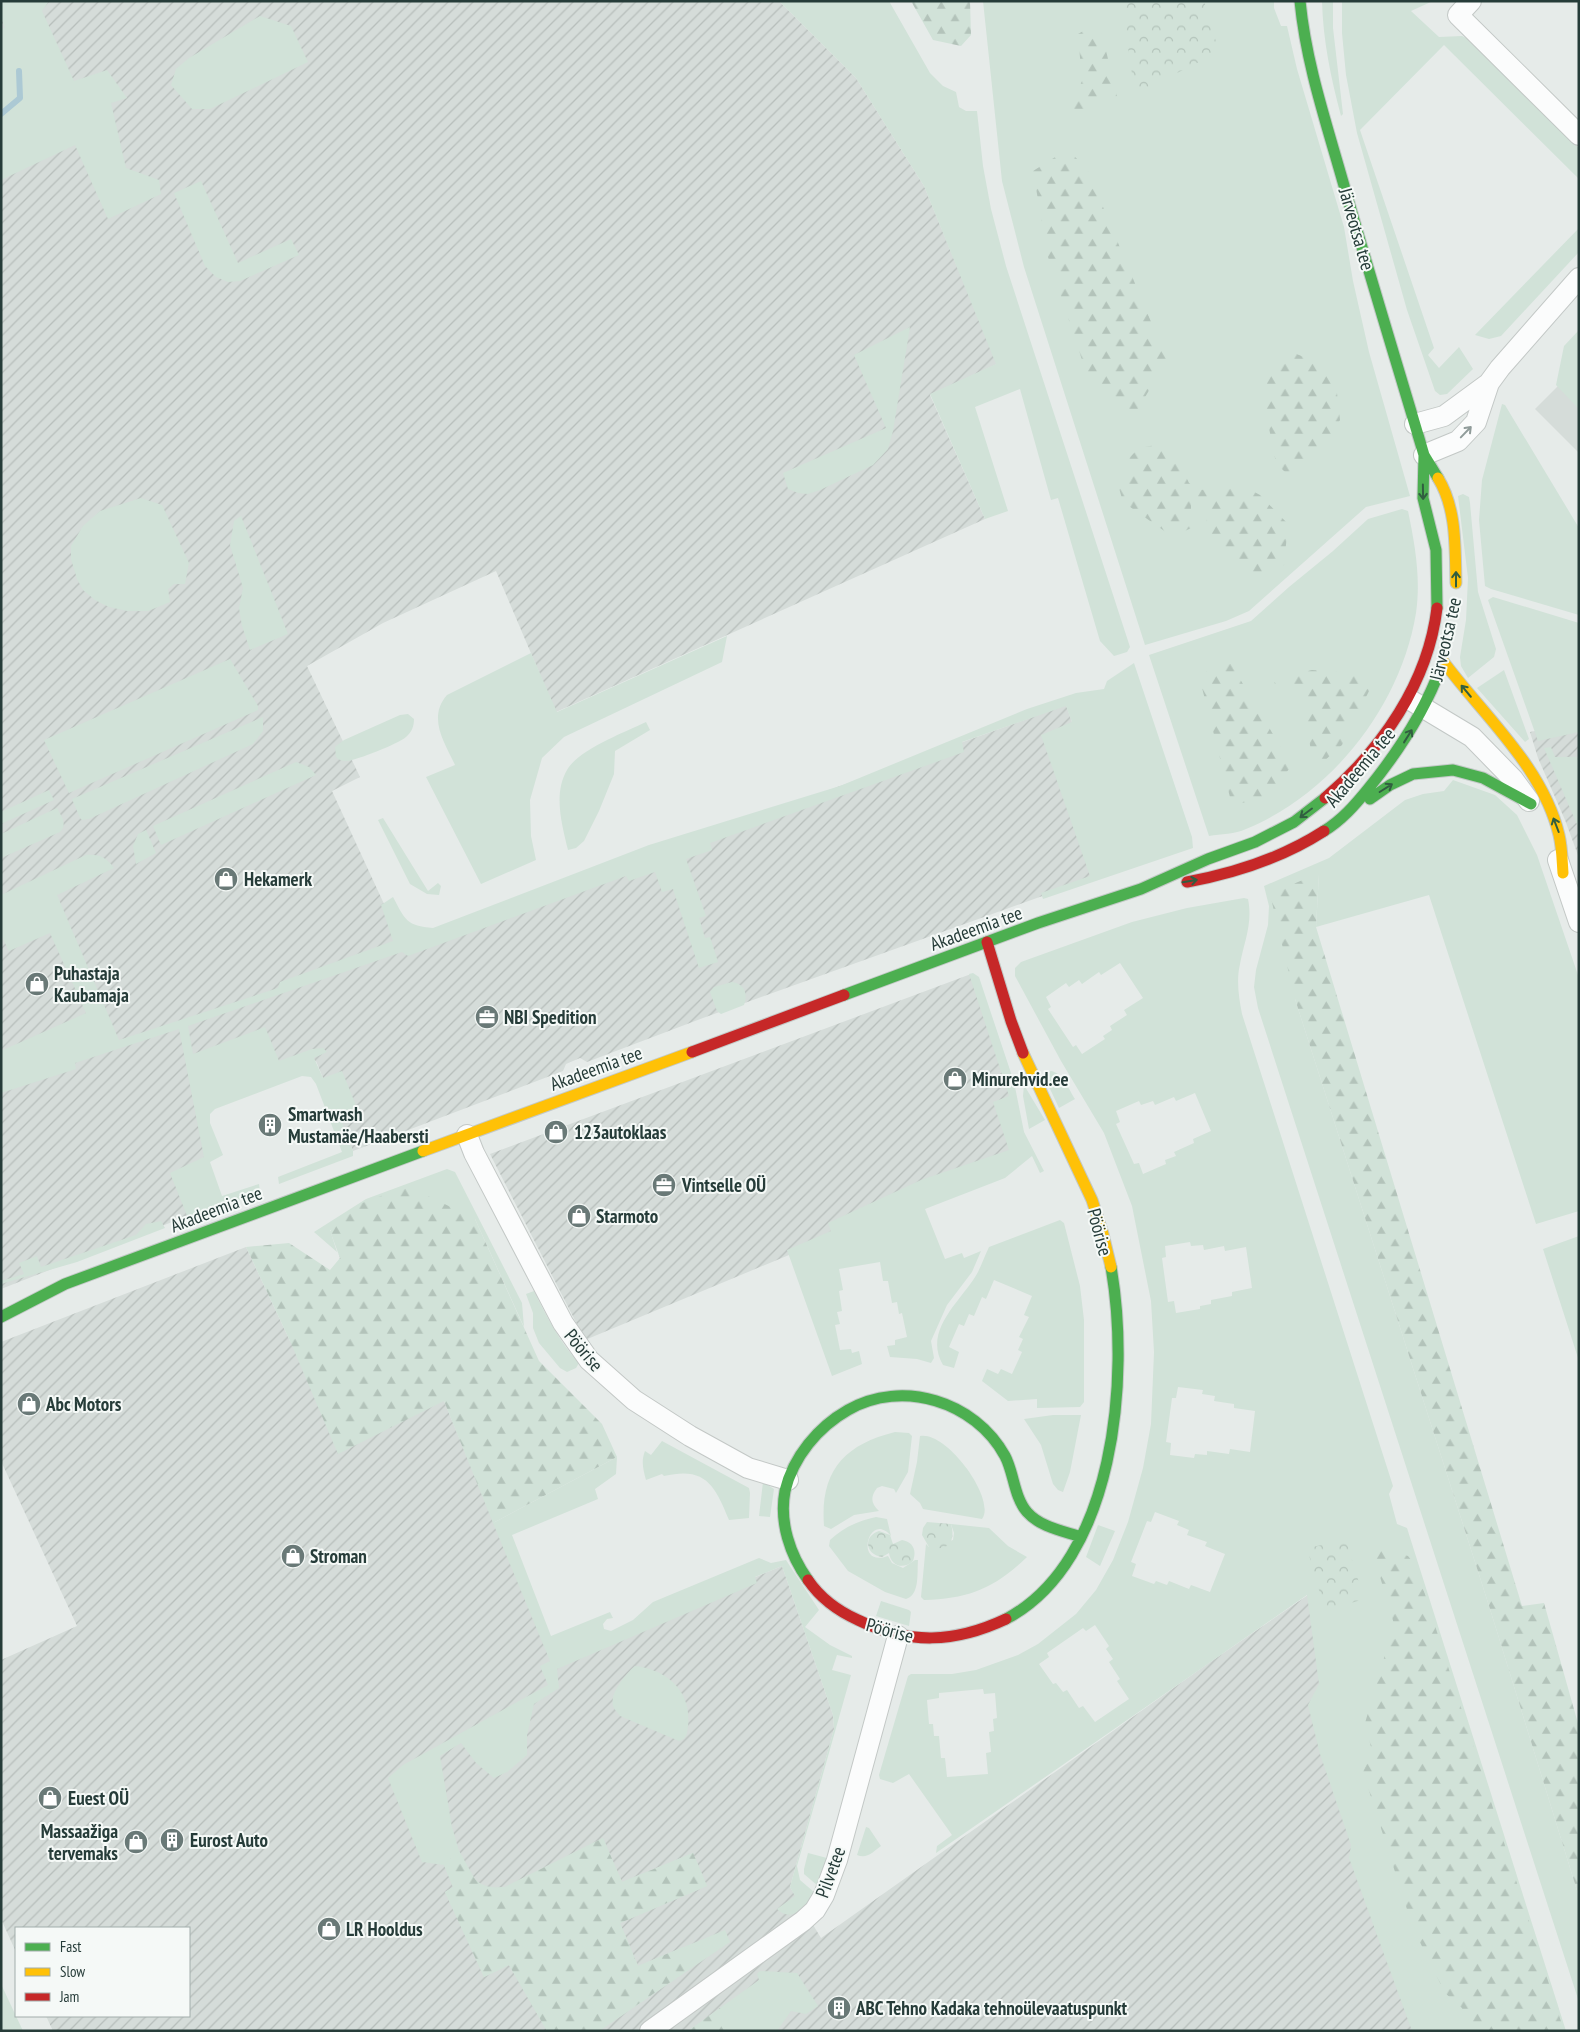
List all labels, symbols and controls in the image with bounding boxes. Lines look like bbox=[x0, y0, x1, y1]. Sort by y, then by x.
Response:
street label: Järveotsa tee bbox=[1334, 184, 1380, 273]
one-way arrow bbox=[1460, 426, 1473, 438]
one-way arrow bbox=[1418, 484, 1428, 500]
one-way arrow bbox=[1451, 571, 1461, 587]
street label: Järveotsa tee bbox=[1424, 595, 1466, 684]
one-way arrow bbox=[1460, 685, 1471, 698]
street label: Akadeemia tee bbox=[1320, 722, 1400, 812]
one-way arrow bbox=[1404, 730, 1414, 744]
one-way arrow bbox=[1379, 783, 1393, 794]
one-way arrow bbox=[1299, 808, 1313, 818]
one-way arrow bbox=[1550, 818, 1560, 833]
shop icon: Hekamerk bbox=[213, 866, 239, 892]
place label: Hekamerk bbox=[244, 867, 312, 891]
one-way arrow bbox=[1181, 876, 1197, 886]
street label: Akadeemia tee bbox=[927, 900, 1026, 956]
place label: Puhastaja Kaubamaja bbox=[54, 961, 129, 1007]
shop icon: Puhastaja Kaubamaja bbox=[24, 971, 50, 997]
office icon: NBI Spedition bbox=[474, 1004, 500, 1030]
place label: NBI Spedition bbox=[504, 1005, 596, 1029]
street label: Akadeemia tee bbox=[547, 1040, 646, 1096]
shop icon: Minurehvid.ee bbox=[942, 1066, 968, 1092]
place label: Minurehvid.ee bbox=[972, 1067, 1069, 1091]
place label: Smartwash Mustamäe/Haabersti bbox=[288, 1102, 429, 1148]
building icon: Smartwash Mustamäe/Haabersti bbox=[257, 1112, 283, 1138]
shop icon: 123autoklaas bbox=[543, 1119, 569, 1145]
place label: 123autoklaas bbox=[574, 1120, 667, 1144]
office icon: Vintselle OÜ bbox=[651, 1172, 677, 1198]
place label: Vintselle OÜ bbox=[681, 1173, 766, 1197]
street label: Akadeemia tee bbox=[167, 1180, 265, 1237]
shop icon: Starmoto bbox=[566, 1203, 592, 1229]
place label: Starmoto bbox=[596, 1204, 658, 1228]
street label: Pöörise bbox=[1082, 1206, 1118, 1258]
street label: Pöörise bbox=[559, 1324, 609, 1376]
shop icon: Abc Motors bbox=[16, 1391, 42, 1417]
place label: Abc Motors bbox=[45, 1392, 122, 1416]
shop icon: Stroman bbox=[280, 1543, 306, 1569]
place label: Stroman bbox=[310, 1544, 367, 1568]
street label: Pöörise bbox=[864, 1612, 916, 1648]
shop icon: Euest OÜ bbox=[37, 1785, 63, 1811]
place label: Euest OÜ bbox=[68, 1786, 129, 1810]
place label: Massaažiga tervemaks bbox=[41, 1819, 118, 1865]
building icon: Eurost Auto bbox=[159, 1827, 185, 1853]
place label: Eurost Auto bbox=[190, 1828, 268, 1852]
shop icon: Massaažiga tervemaks bbox=[123, 1829, 149, 1855]
street label: Pilvetee bbox=[810, 1843, 850, 1901]
shop icon: LR Hooldus bbox=[316, 1916, 342, 1942]
place label: LR Hooldus bbox=[346, 1917, 423, 1941]
legend bbox=[15, 1927, 190, 2017]
text: Fast bbox=[60, 1937, 81, 1956]
text: Slow bbox=[60, 1962, 85, 1981]
text: Jam bbox=[59, 1987, 79, 2006]
building icon: ABC Tehno Kadaka tehnoülevaatuspunkt bbox=[826, 1995, 852, 2021]
place label: ABC Tehno Kadaka tehnoülevaatuspunkt bbox=[855, 1996, 1128, 2020]

